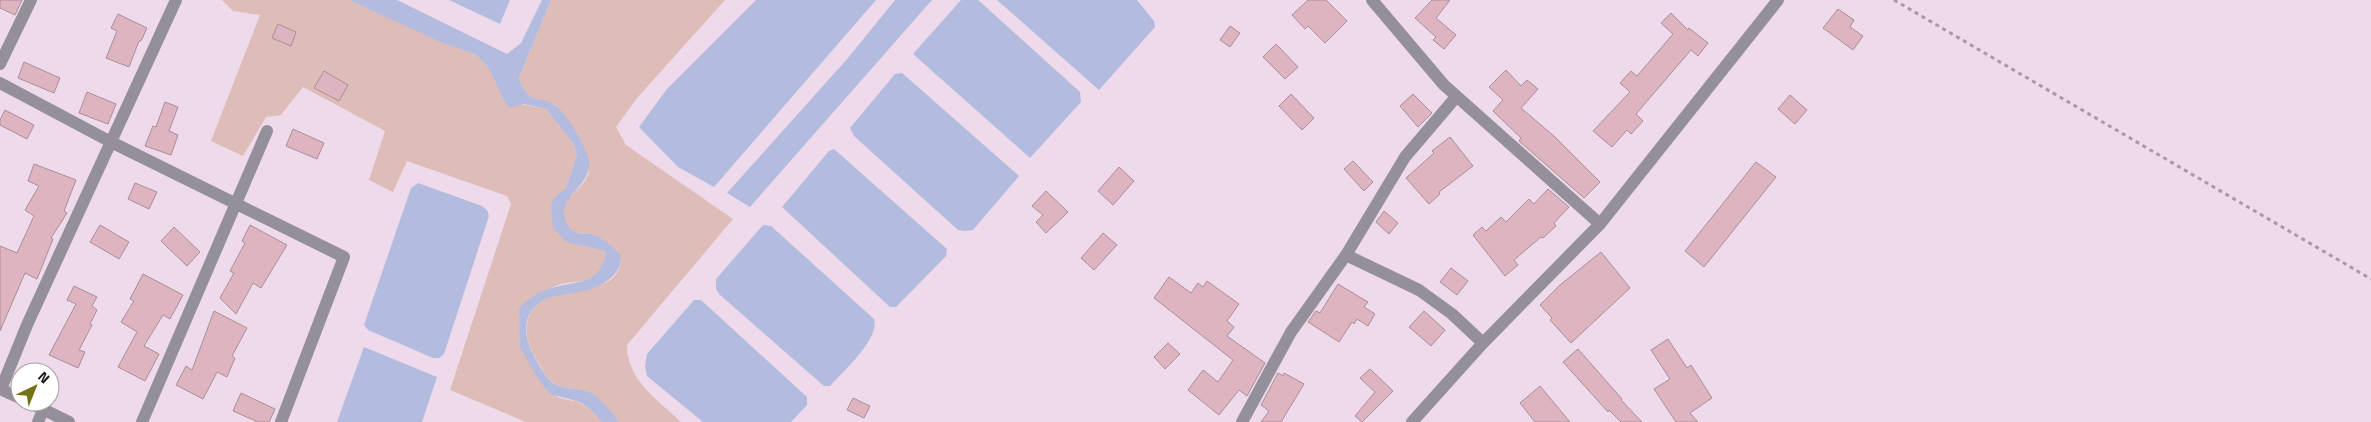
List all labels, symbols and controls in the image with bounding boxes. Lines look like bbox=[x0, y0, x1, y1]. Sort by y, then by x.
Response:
north arrow bbox=[10, 362, 60, 412]
text: N bbox=[33, 366, 55, 388]

